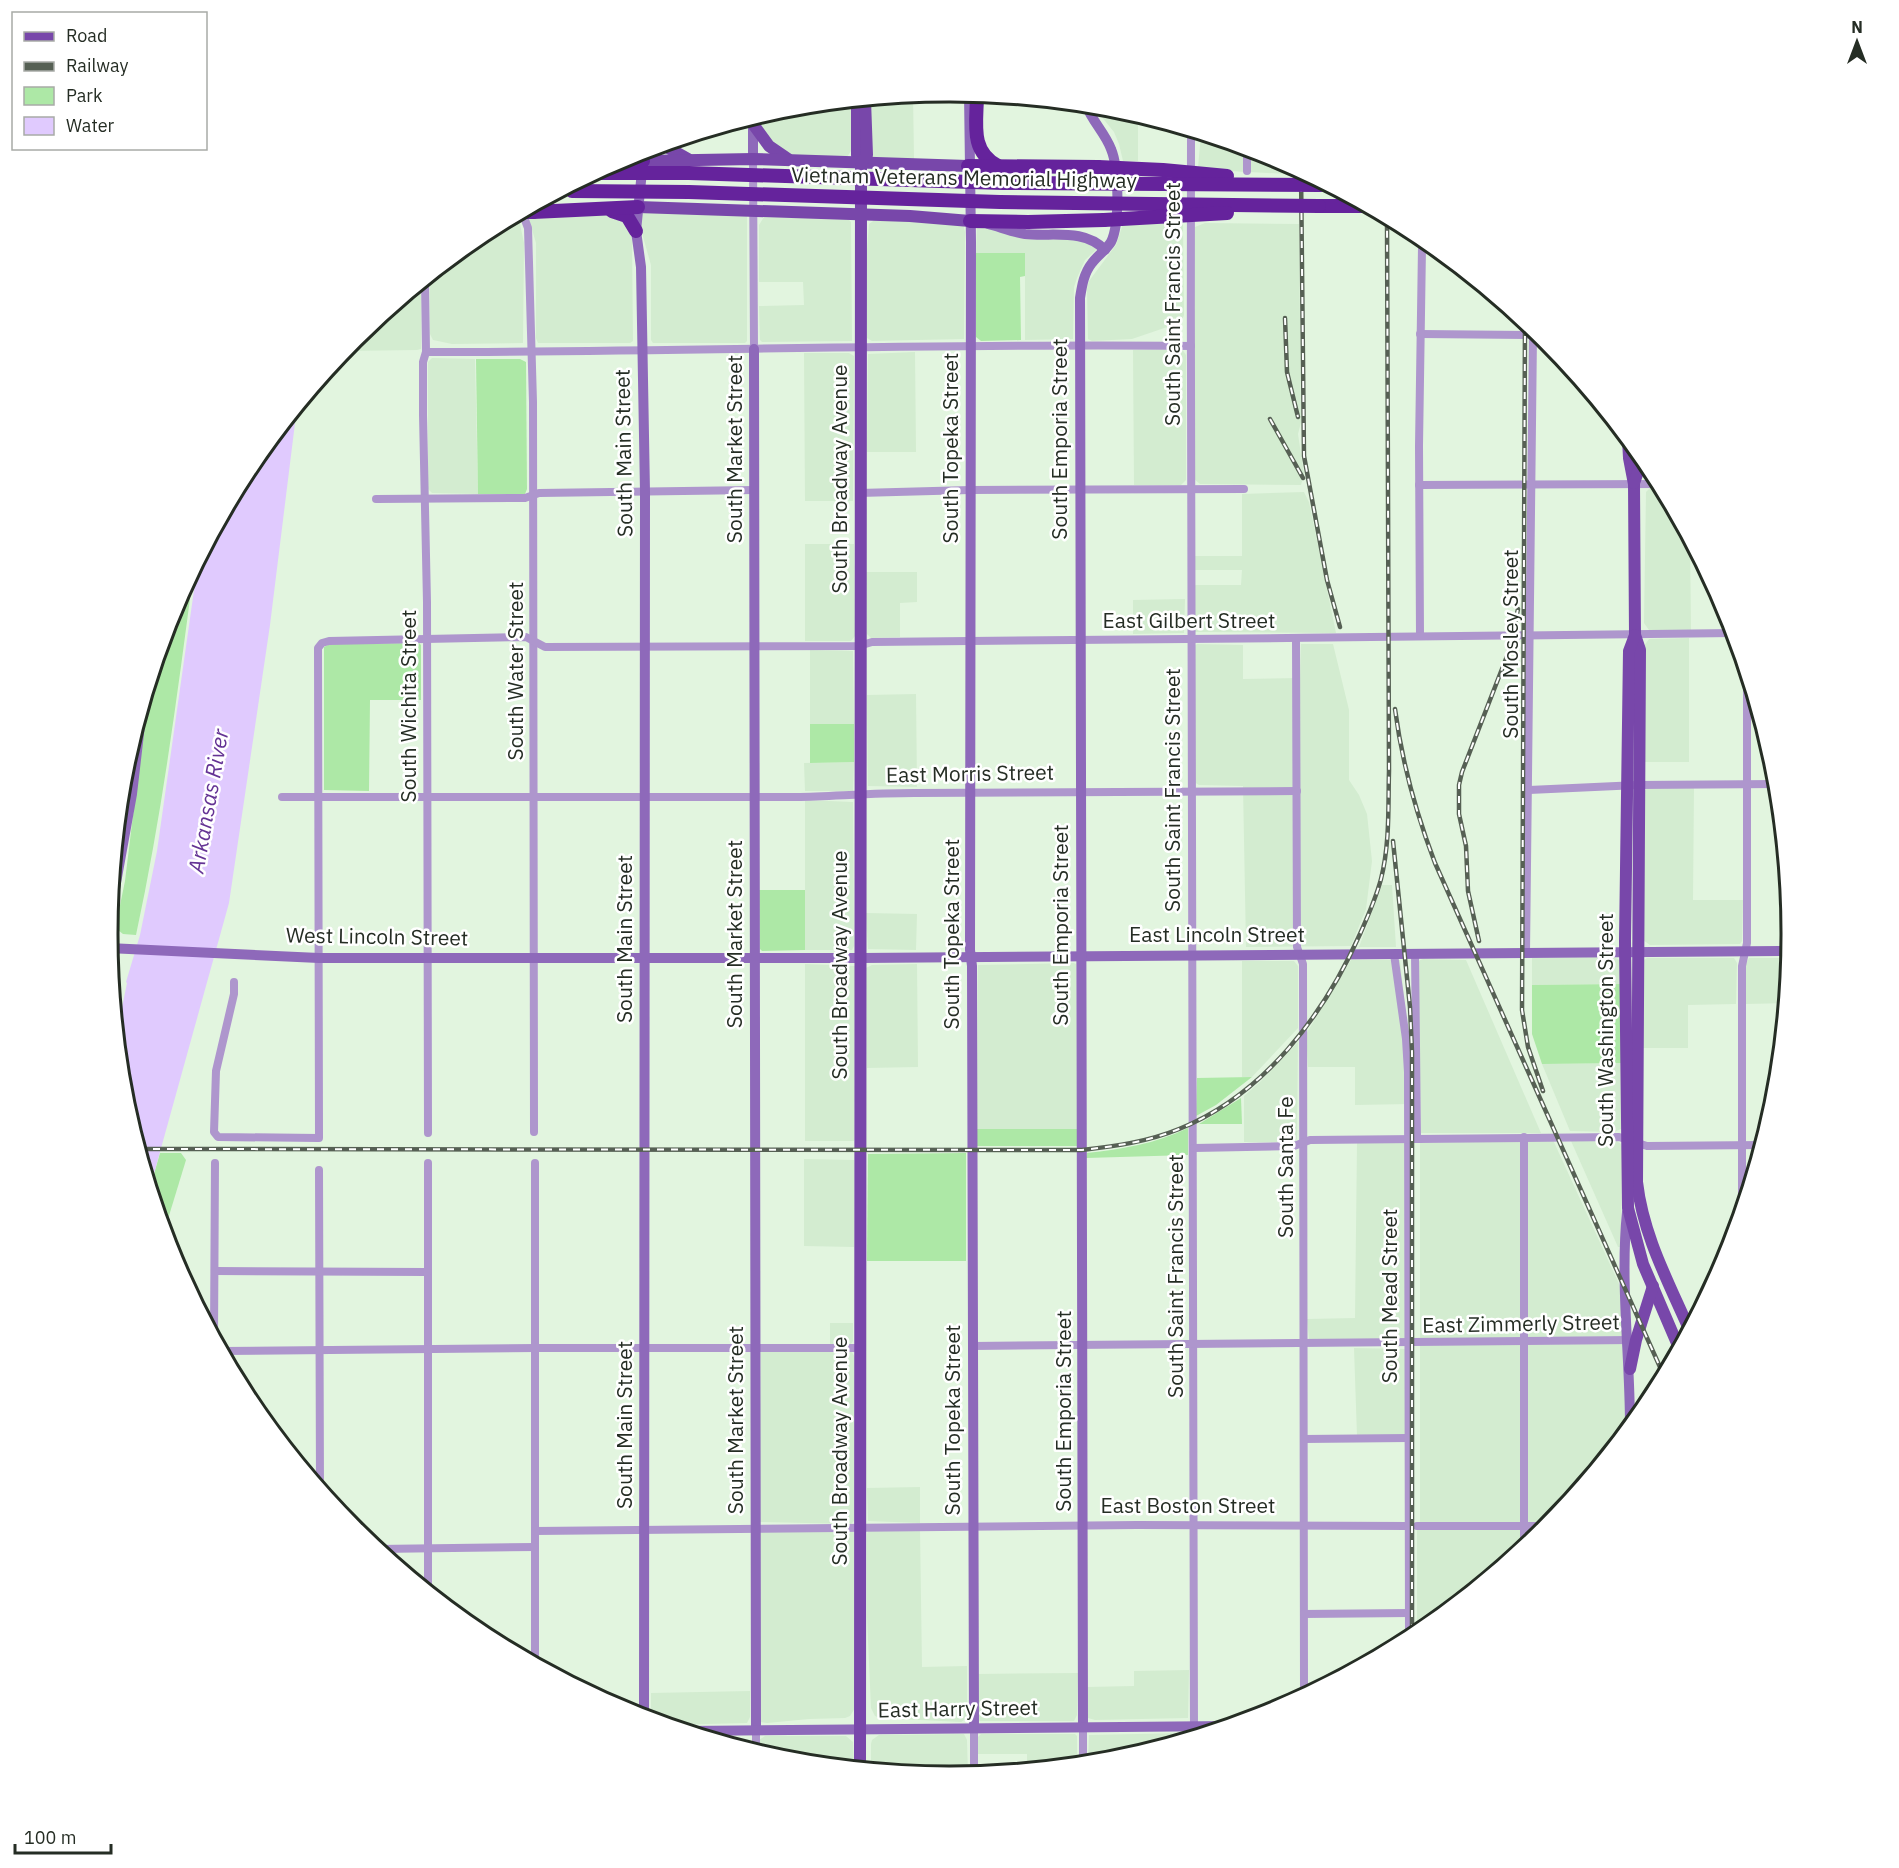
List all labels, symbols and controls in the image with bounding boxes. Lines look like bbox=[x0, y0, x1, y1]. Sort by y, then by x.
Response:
legend bbox=[12, 12, 207, 150]
north arrow bbox=[1827, 12, 1887, 72]
text: N bbox=[1851, 17, 1863, 37]
text: Road bbox=[66, 24, 107, 47]
text: Railway bbox=[66, 54, 128, 77]
text: Park bbox=[66, 84, 103, 107]
text: Water bbox=[66, 114, 115, 137]
street label: Vietnam Veterans Memorial Highway bbox=[791, 160, 1138, 194]
street label: South Saint Francis Street bbox=[1158, 182, 1186, 426]
street label: South Emporia Street bbox=[1045, 338, 1073, 540]
street label: South Topeka Street bbox=[936, 353, 964, 544]
street label: South Market Street bbox=[720, 355, 748, 543]
street label: South Broadway Avenue bbox=[825, 364, 853, 594]
street label: South Main Street bbox=[608, 369, 638, 537]
street label: South Mosley Street bbox=[1496, 549, 1524, 739]
street label: South Water Street bbox=[501, 582, 529, 760]
street label: East Gilbert Street bbox=[1103, 606, 1275, 634]
street label: South Wichita Street bbox=[394, 610, 422, 803]
street label: South Saint Francis Street bbox=[1158, 668, 1186, 912]
water label: Arkansas River bbox=[180, 726, 235, 876]
street label: East Morris Street bbox=[886, 758, 1054, 788]
street label: South Emporia Street bbox=[1046, 824, 1074, 1026]
street label: South Topeka Street bbox=[937, 839, 965, 1030]
street label: South Market Street bbox=[720, 840, 748, 1028]
street label: South Broadway Avenue bbox=[825, 850, 853, 1080]
street label: South Main Street bbox=[610, 855, 638, 1023]
street label: South Washington Street bbox=[1591, 913, 1619, 1147]
street label: West Lincoln Street bbox=[286, 920, 468, 952]
street label: East Lincoln Street bbox=[1129, 920, 1305, 948]
street label: South Santa Fe bbox=[1271, 1096, 1299, 1238]
street label: South Saint Francis Street bbox=[1161, 1154, 1189, 1398]
street label: South Mead Street bbox=[1375, 1209, 1403, 1383]
street label: East Zimmerly Street bbox=[1422, 1307, 1620, 1339]
street label: South Emporia Street bbox=[1049, 1310, 1077, 1512]
street label: South Topeka Street bbox=[938, 1325, 966, 1516]
street label: South Market Street bbox=[721, 1326, 749, 1514]
street label: South Broadway Avenue bbox=[825, 1336, 853, 1566]
street label: South Main Street bbox=[610, 1341, 638, 1509]
street label: East Boston Street bbox=[1101, 1491, 1275, 1519]
street label: East Harry Street bbox=[877, 1693, 1039, 1723]
scale bar bbox=[15, 1817, 111, 1855]
text: 100 m bbox=[24, 1826, 76, 1849]

